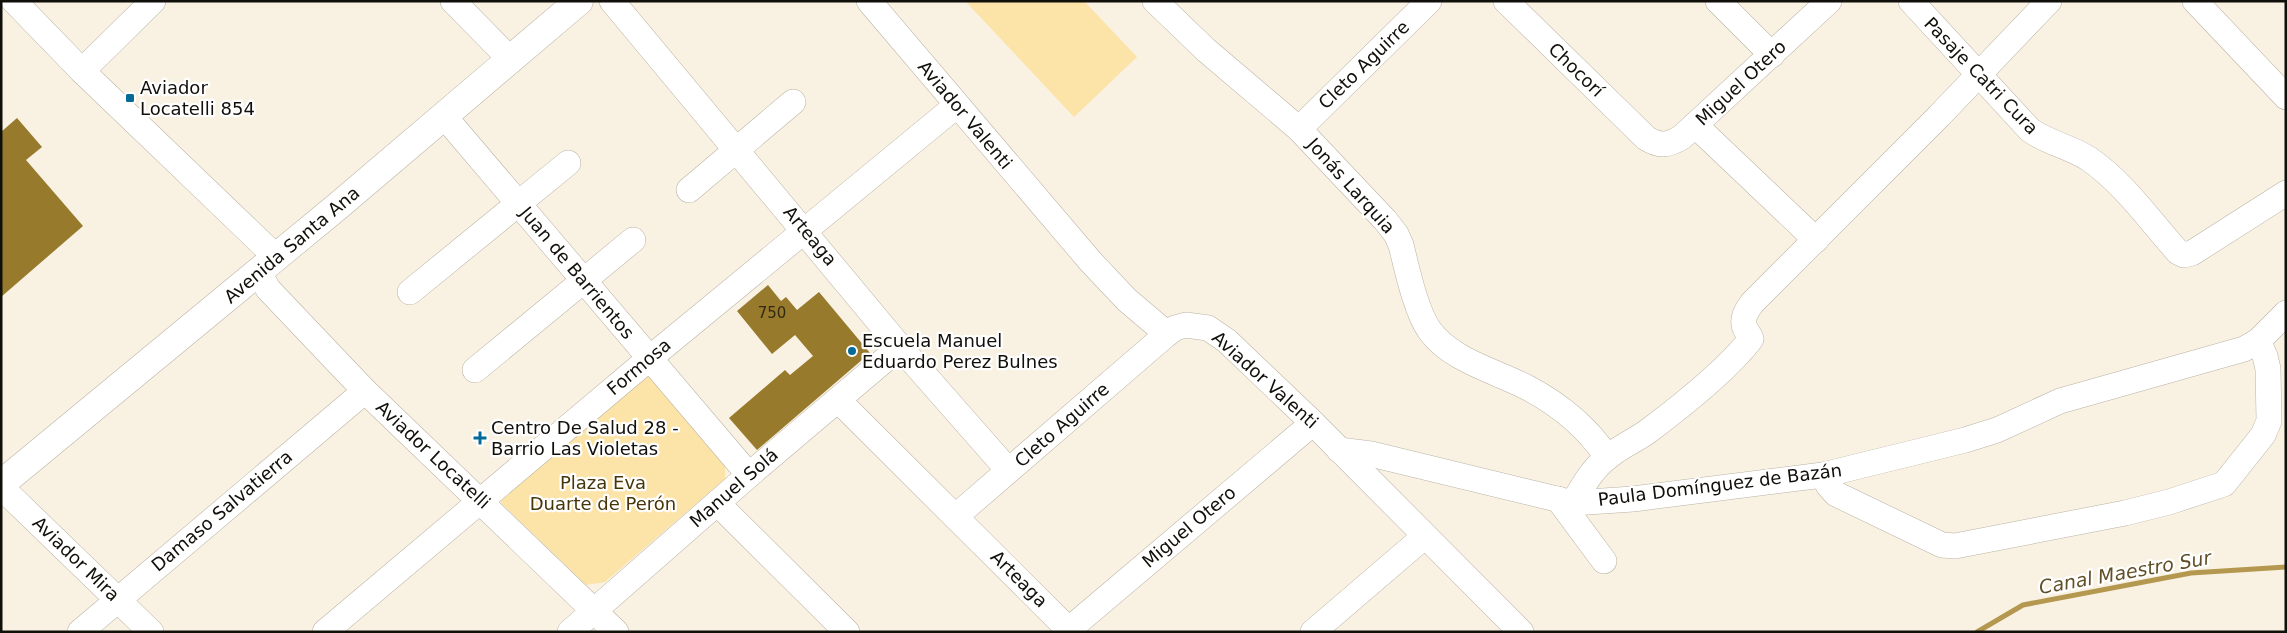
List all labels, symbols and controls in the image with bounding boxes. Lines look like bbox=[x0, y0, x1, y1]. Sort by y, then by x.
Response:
street label: Pasaje Catri Cura bbox=[1920, 13, 2043, 139]
street label: Cleto Aguirre bbox=[1314, 16, 1413, 113]
street label: Miguel Otero bbox=[1691, 36, 1790, 130]
street label: Chocorí bbox=[1544, 38, 1609, 102]
street label: Aviador Valenti bbox=[914, 56, 1017, 173]
place label: Aviador Locatelli 854 bbox=[140, 77, 255, 119]
marker: Aviador Locatelli 854 bbox=[124, 92, 136, 104]
street label: Jonás Larquia bbox=[1302, 133, 1400, 238]
street label: Avenida Santa Ana bbox=[220, 182, 364, 307]
street label: Juan de Barrientos bbox=[515, 202, 639, 343]
street label: Arteaga bbox=[779, 202, 841, 270]
house number: 750 bbox=[758, 304, 786, 322]
street label: Aviador Valenti bbox=[1208, 327, 1323, 433]
place label: Escuela Manuel Eduardo Perez Bulnes bbox=[862, 330, 1058, 372]
street label: Formosa bbox=[603, 334, 675, 399]
marker: Escuela Manuel Eduardo Perez Bulnes bbox=[846, 345, 858, 357]
street label: Cleto Aguirre bbox=[1010, 378, 1113, 471]
street label: Aviador Locatelli bbox=[372, 396, 495, 513]
place label: Centro De Salud 28 - Barrio Las Violetas bbox=[491, 417, 679, 459]
marker: Centro De Salud 28 - Barrio Las Violetas bbox=[473, 431, 487, 445]
street label: Manuel Solá bbox=[685, 444, 782, 532]
street label: Damaso Salvatierra bbox=[147, 446, 296, 576]
street label: Paula Domínguez de Bazán bbox=[1597, 459, 1843, 510]
park label: Plaza Eva Duarte de Perón bbox=[530, 472, 676, 514]
street label: Miguel Otero bbox=[1138, 481, 1240, 572]
street label: Aviador Mira bbox=[29, 512, 124, 605]
street label: Arteaga bbox=[987, 546, 1052, 611]
water label: Canal Maestro Sur bbox=[2037, 546, 2214, 598]

